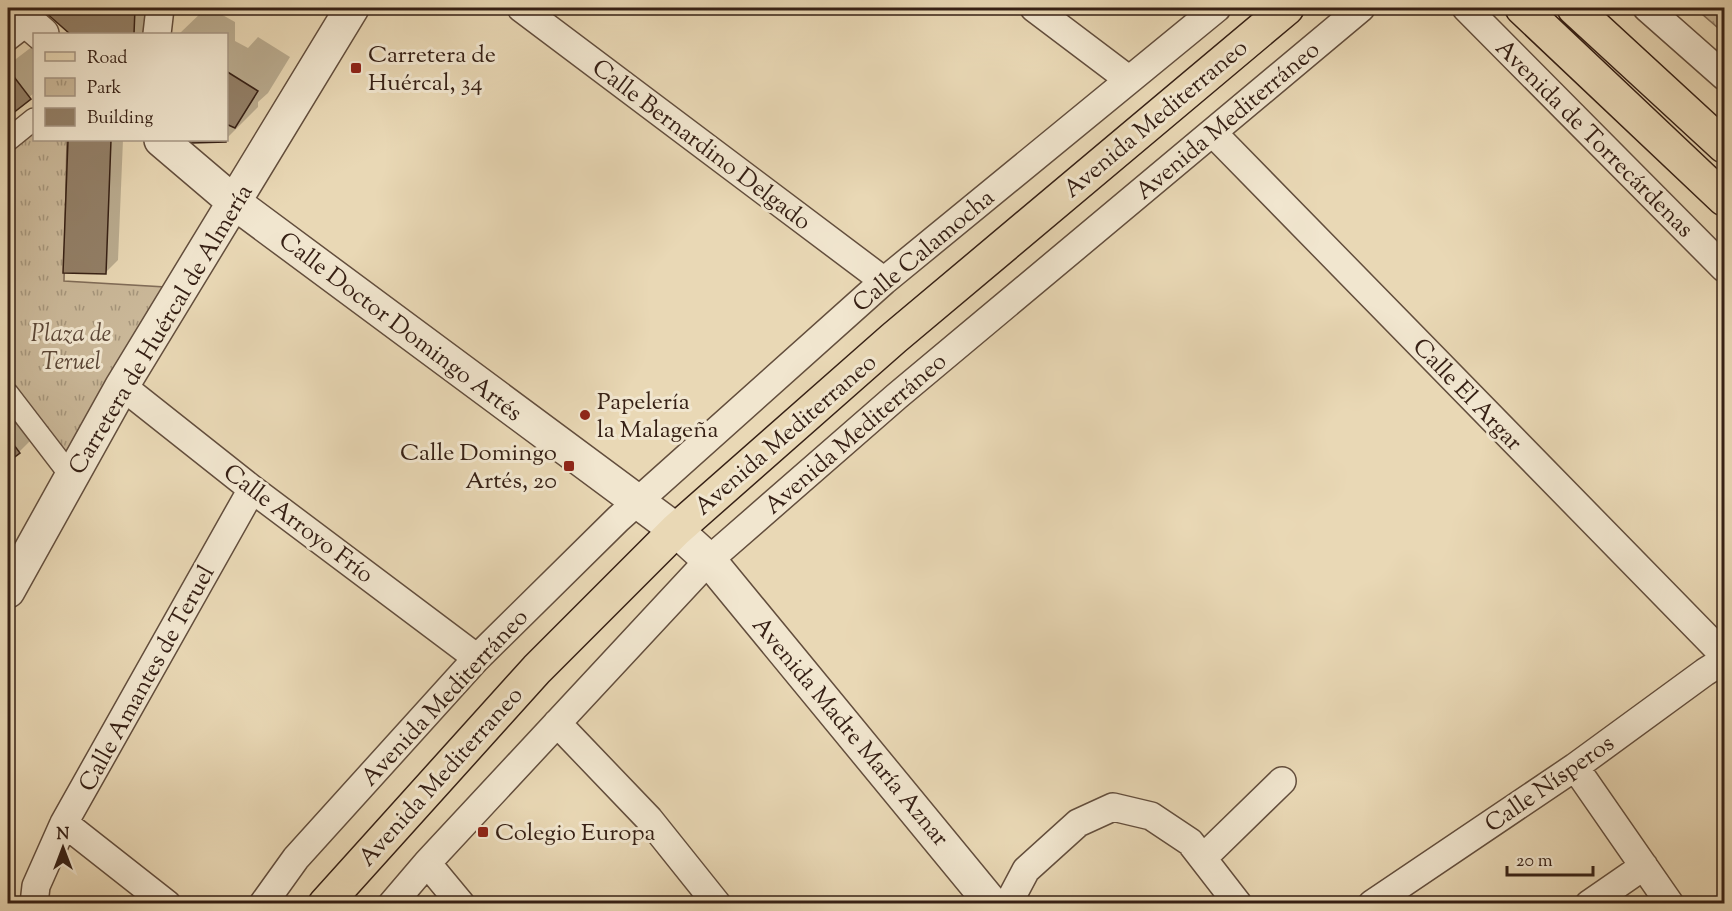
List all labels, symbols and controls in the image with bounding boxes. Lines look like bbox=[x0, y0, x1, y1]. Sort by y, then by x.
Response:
street label: Avenida Mediterraneo bbox=[1057, 32, 1256, 207]
legend bbox=[33, 33, 228, 141]
street label: Avenida de Torrecárdenas bbox=[1487, 33, 1700, 246]
street label: Avenida Mediterráneo bbox=[1129, 34, 1328, 209]
place label: Carretera de Huércal, 34 bbox=[368, 39, 496, 101]
text: Road bbox=[87, 46, 127, 72]
street label: Calle Bernardino Delgado bbox=[584, 52, 818, 239]
marker: Carretera de Huércal, 34 bbox=[349, 61, 363, 75]
text: Park bbox=[87, 76, 122, 102]
text: Building bbox=[87, 106, 153, 132]
street label: Carretera de Huércal de Almería bbox=[61, 178, 262, 482]
street label: Calle Calamocha bbox=[846, 182, 1003, 321]
street label: Calle Doctor Domingo Artés bbox=[271, 225, 529, 431]
park label: Plaza de Teruel bbox=[31, 318, 111, 380]
street label: Calle El Argar bbox=[1404, 331, 1529, 459]
street label: Avenida Mediterráneo bbox=[758, 346, 955, 523]
street label: Avenida Mediterraneo bbox=[688, 347, 885, 524]
place label: Papelería la Malageña bbox=[597, 386, 718, 448]
marker: Papelería la Malageña bbox=[578, 408, 592, 422]
place label: Calle Domingo Artés, 20 bbox=[400, 437, 557, 499]
street label: Calle Arroyo Frío bbox=[216, 457, 380, 592]
marker: Calle Domingo Artés, 20 bbox=[562, 459, 576, 473]
street label: Calle Amantes de Teruel bbox=[71, 559, 224, 798]
street label: Avenida Mediterráneo bbox=[354, 602, 537, 795]
street label: Avenida Madre María Aznar bbox=[743, 610, 956, 854]
street label: Avenida Mediterraneo bbox=[351, 680, 532, 875]
street label: Calle Nísperos bbox=[1479, 727, 1622, 842]
place label: Colegio Europa bbox=[495, 817, 656, 851]
north arrow bbox=[33, 818, 93, 878]
text: N bbox=[57, 824, 70, 847]
marker: Colegio Europa bbox=[476, 825, 490, 839]
scale bar bbox=[1507, 839, 1592, 877]
text: 20 m bbox=[1516, 849, 1553, 875]

